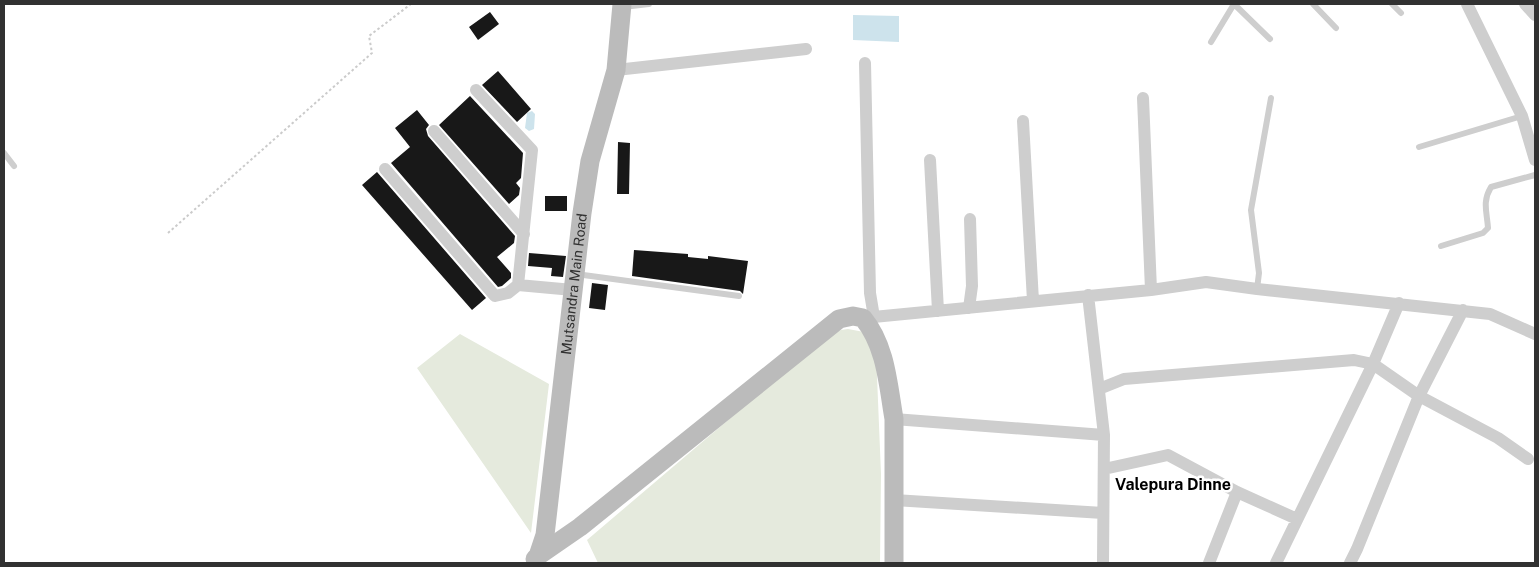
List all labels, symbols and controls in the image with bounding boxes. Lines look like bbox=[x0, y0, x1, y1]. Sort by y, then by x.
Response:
street label: Mutsandra Main Road bbox=[558, 213, 590, 356]
district label: Valepura Dinne bbox=[1115, 475, 1231, 494]

